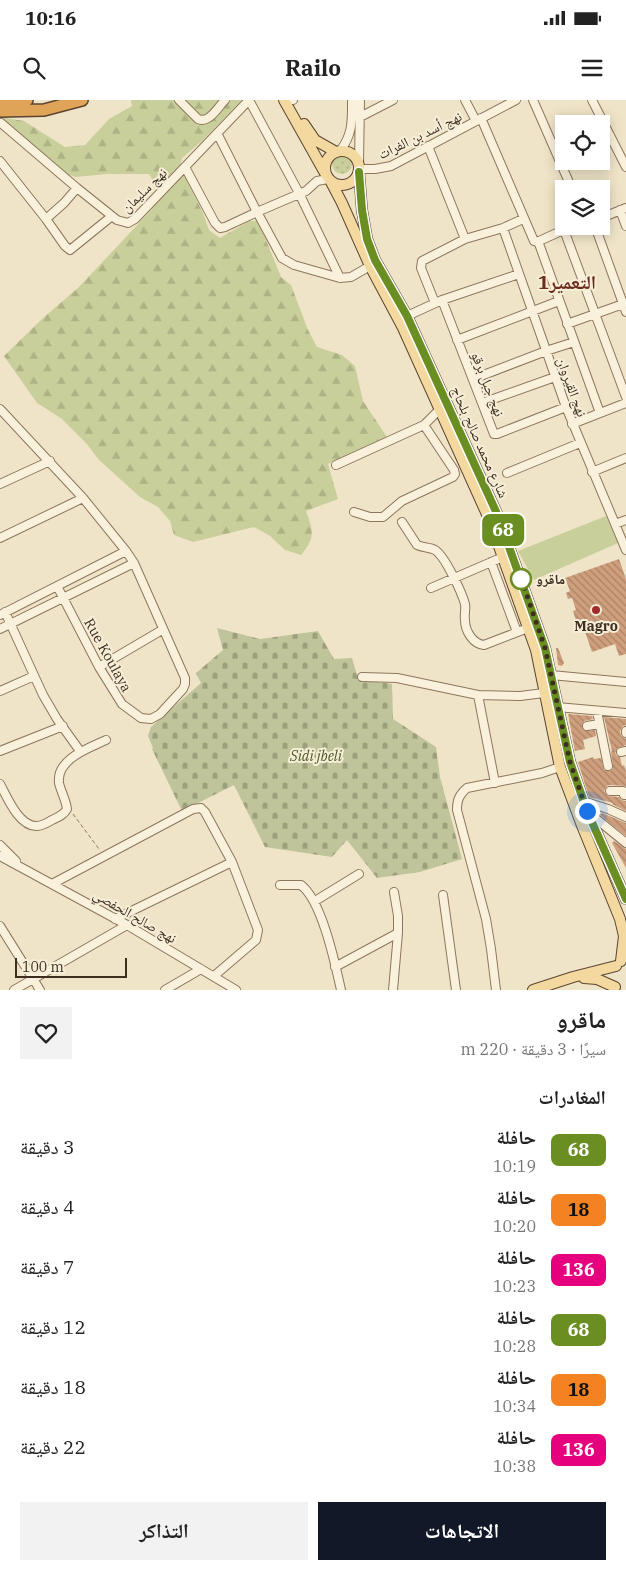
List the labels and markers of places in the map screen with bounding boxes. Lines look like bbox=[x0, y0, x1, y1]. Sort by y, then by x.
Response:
marker: ماقرو bbox=[510, 568, 532, 590]
place label: ماقرو bbox=[536, 570, 565, 588]
marker: Magro bbox=[590, 604, 602, 616]
place label: Magro bbox=[574, 617, 618, 635]

